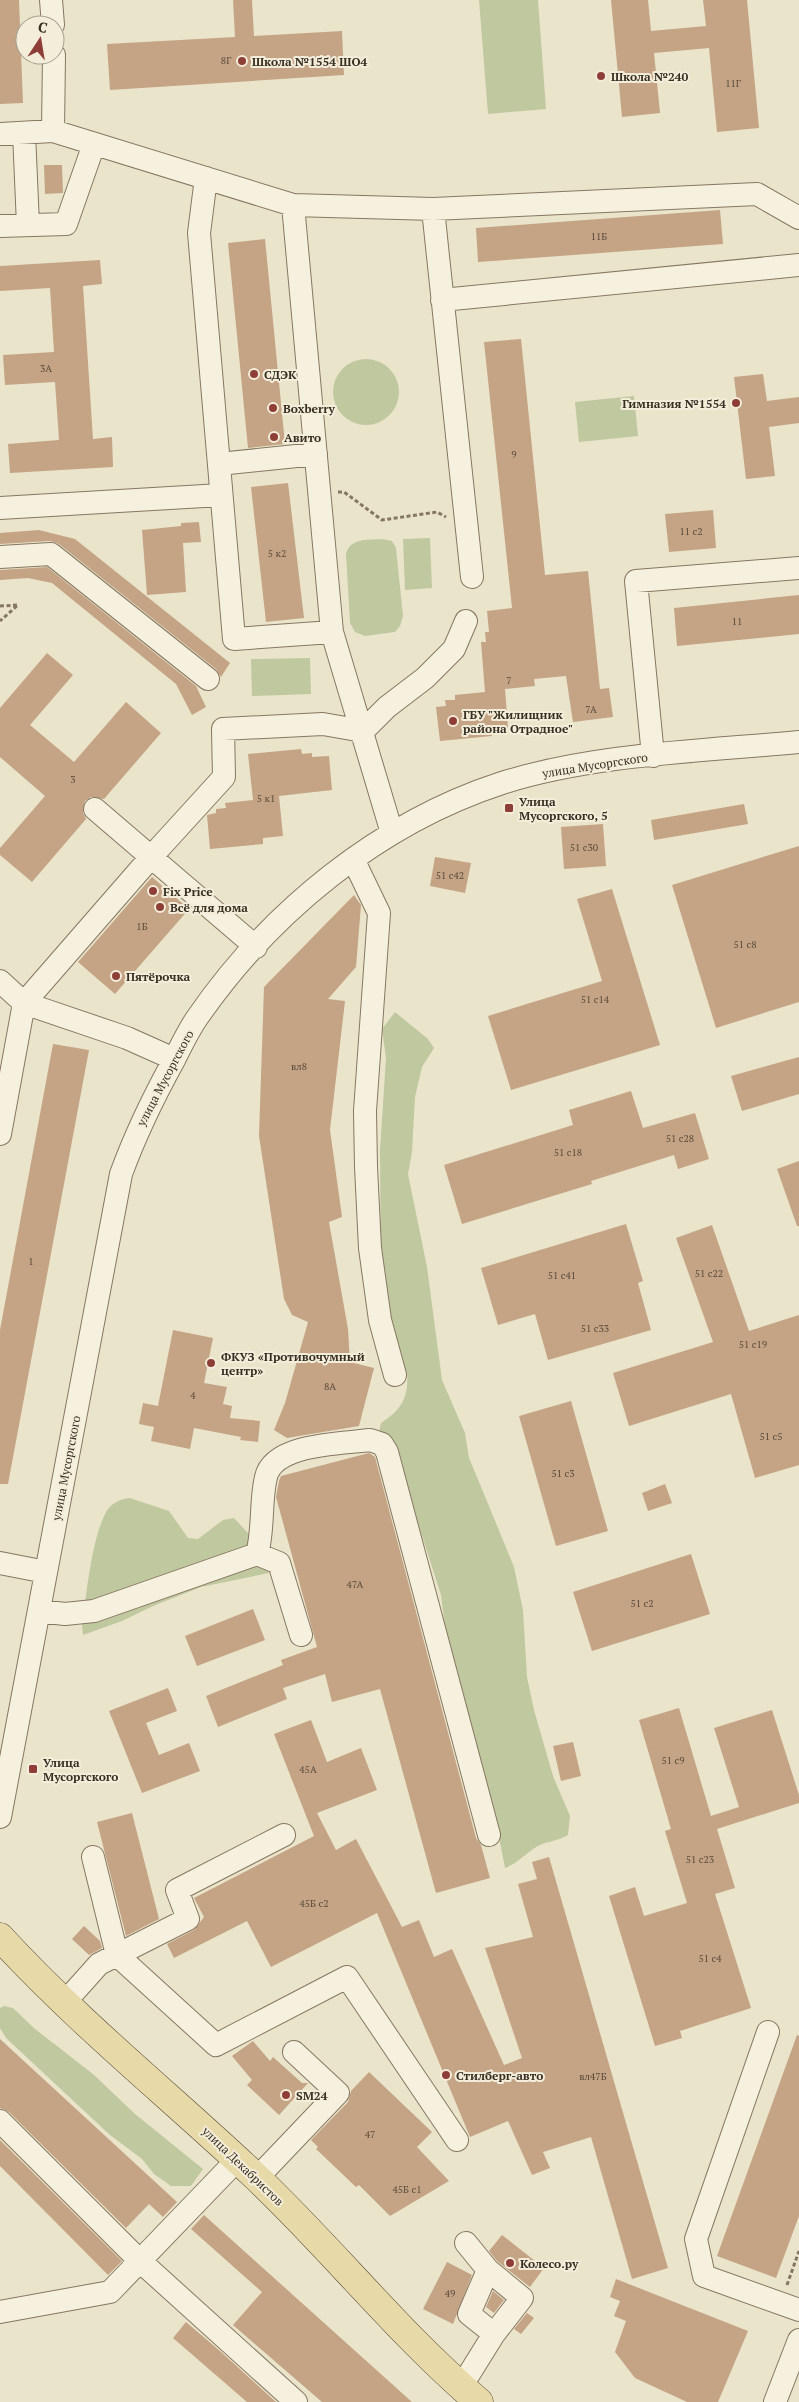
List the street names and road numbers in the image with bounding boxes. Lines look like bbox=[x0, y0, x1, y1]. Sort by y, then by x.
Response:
street label: улица Мусоргского bbox=[540, 749, 649, 781]
street label: улица Мусоргского bbox=[133, 1027, 197, 1129]
street label: улица Мусоргского bbox=[48, 1414, 84, 1523]
street label: улица Декабристов bbox=[198, 2123, 287, 2209]

